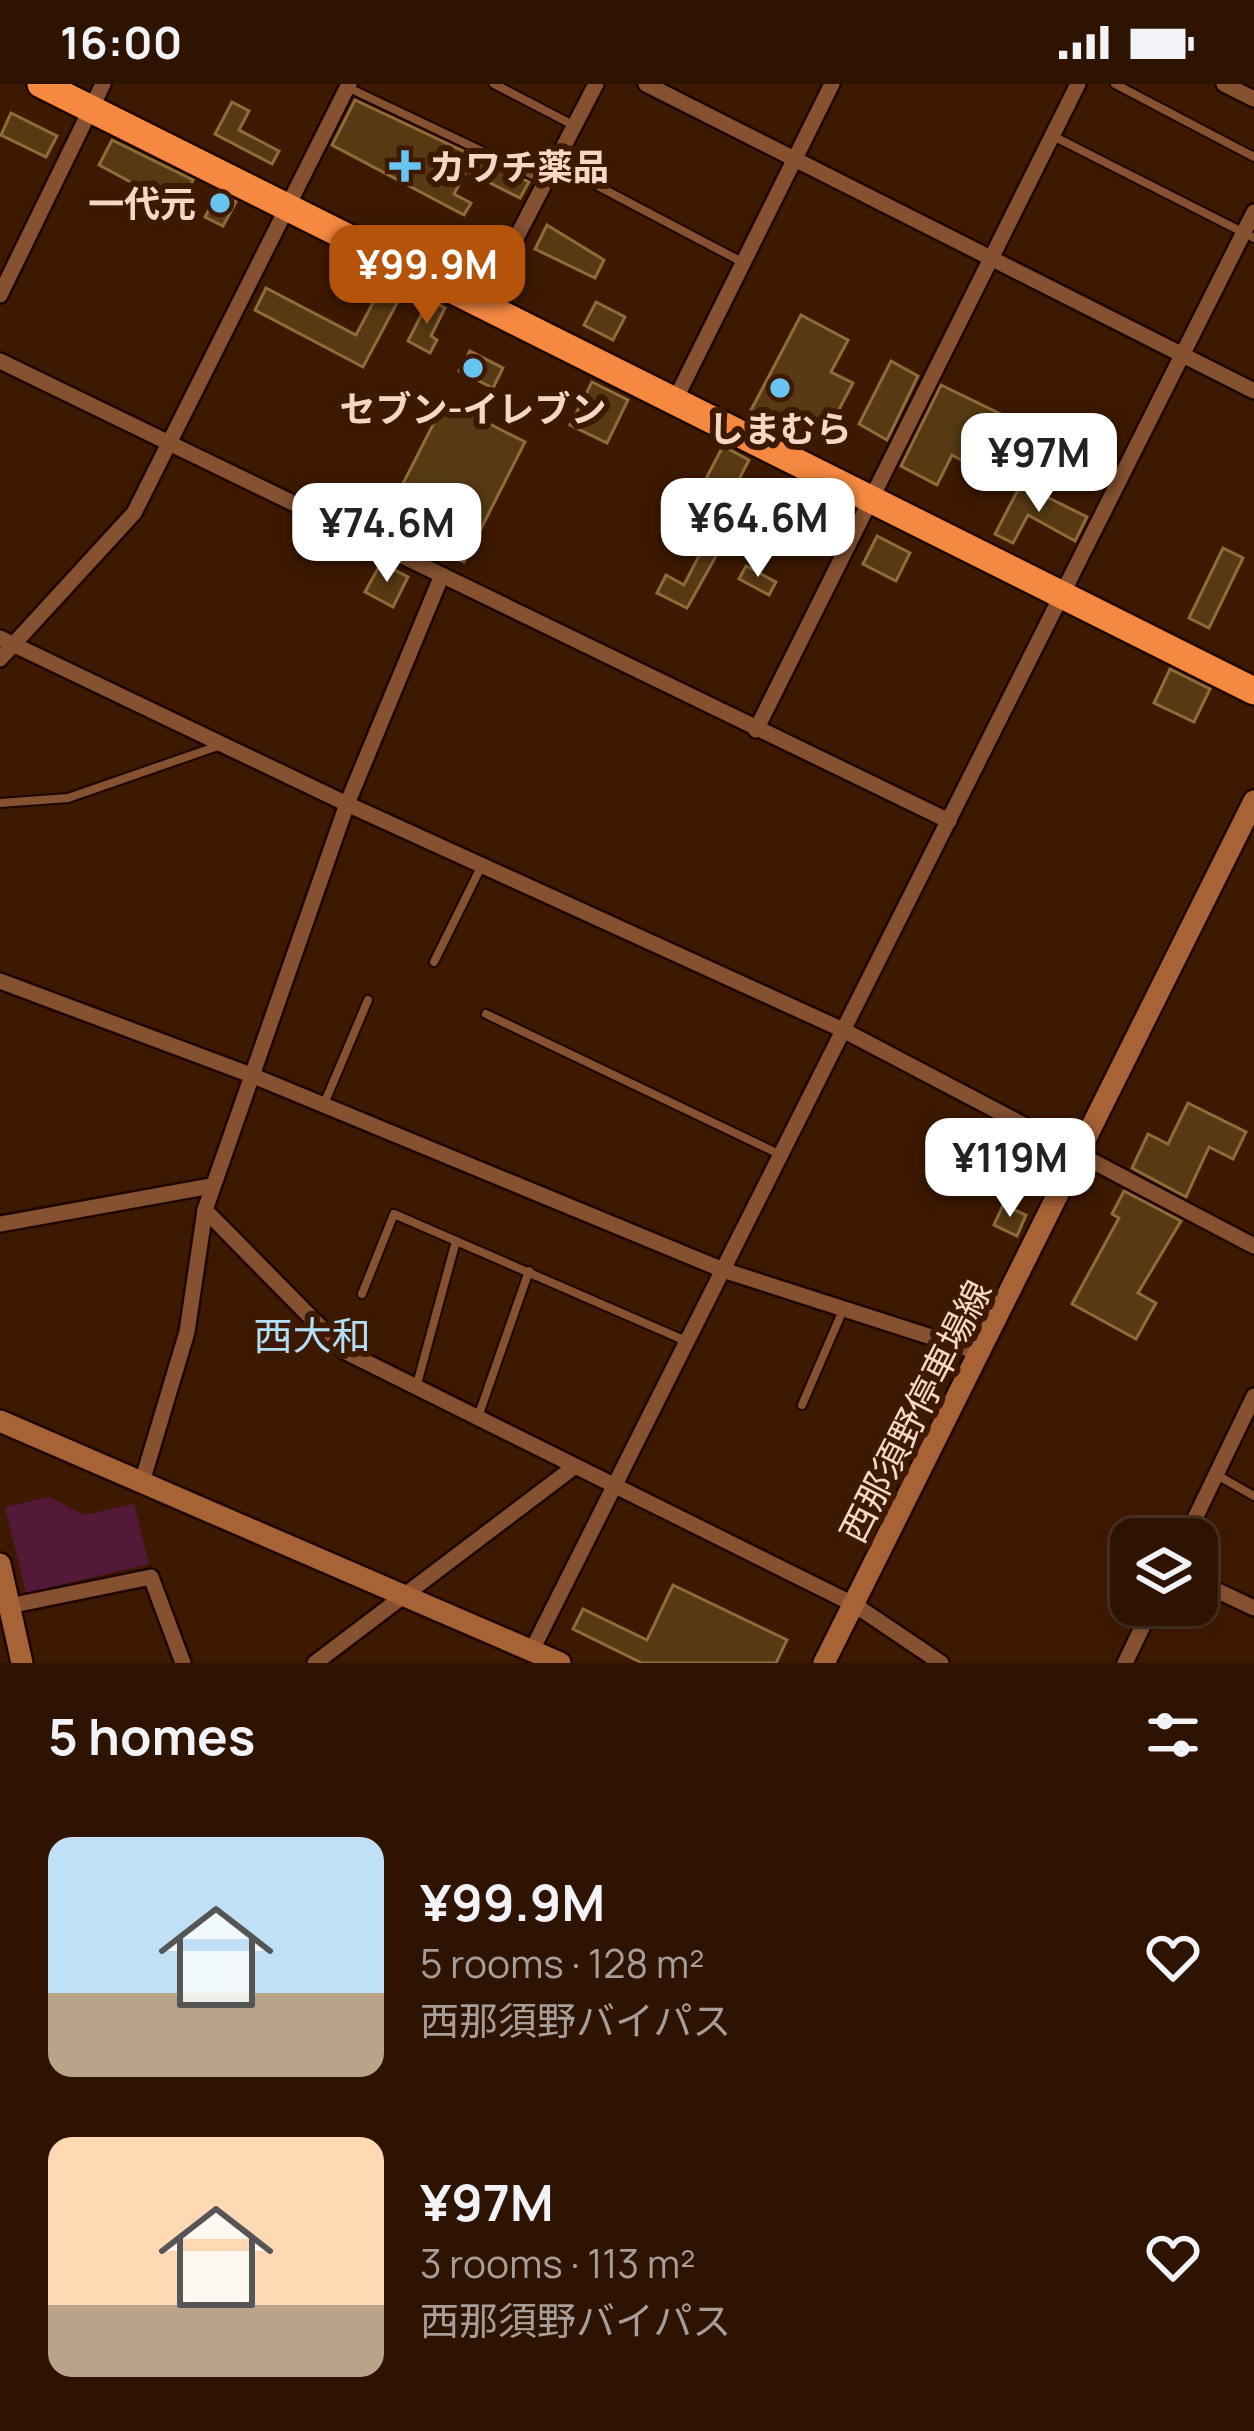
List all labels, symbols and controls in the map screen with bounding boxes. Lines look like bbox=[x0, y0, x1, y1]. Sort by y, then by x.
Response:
text: 16:00 bbox=[60, 11, 182, 73]
place label: カワチ薬品 bbox=[429, 142, 609, 191]
marker: カワチ薬品 bbox=[392, 153, 418, 179]
place label: 一代元 bbox=[88, 179, 196, 228]
marker: 一代元 bbox=[207, 190, 233, 216]
pin: ¥99.9M bbox=[329, 225, 525, 327]
text: ¥99.9M bbox=[356, 237, 498, 291]
marker: セブン-イレブン bbox=[460, 355, 486, 381]
marker: しまむら bbox=[767, 375, 793, 401]
place label: セブン-イレブン bbox=[339, 384, 607, 433]
place label: しまむら bbox=[708, 404, 852, 453]
pin: ¥97M bbox=[968, 413, 1110, 515]
text: ¥97M bbox=[988, 425, 1090, 479]
pin: ¥64.6M bbox=[660, 478, 856, 580]
pin: ¥74.6M bbox=[289, 483, 485, 585]
text: ¥64.6M bbox=[688, 490, 828, 544]
text: ¥74.6M bbox=[319, 495, 455, 549]
pin: ¥119M bbox=[926, 1118, 1094, 1220]
text: ¥119M bbox=[952, 1130, 1068, 1184]
street label: 西那須野停車場線 bbox=[828, 1272, 1002, 1550]
district label: 西大和 bbox=[253, 1308, 371, 1362]
map controls bbox=[1110, 1518, 1218, 1626]
button: layers bbox=[1110, 1518, 1218, 1626]
text: 5 homes bbox=[48, 1701, 255, 1770]
icon: filters bbox=[1140, 1702, 1206, 1768]
text: ¥99.9M bbox=[420, 1867, 605, 1936]
icon: home bbox=[144, 1885, 288, 2029]
icon: heart bbox=[1140, 1924, 1206, 1990]
text: 5 rooms · 128 m² bbox=[420, 1936, 705, 1990]
text: 西那須野バイパス bbox=[420, 1993, 731, 2047]
text: ¥97M bbox=[420, 2167, 554, 2236]
icon: home bbox=[144, 2185, 288, 2329]
icon: heart bbox=[1140, 2224, 1206, 2290]
text: 3 rooms · 113 m² bbox=[420, 2236, 696, 2290]
text: 西那須野バイパス bbox=[420, 2293, 731, 2347]

